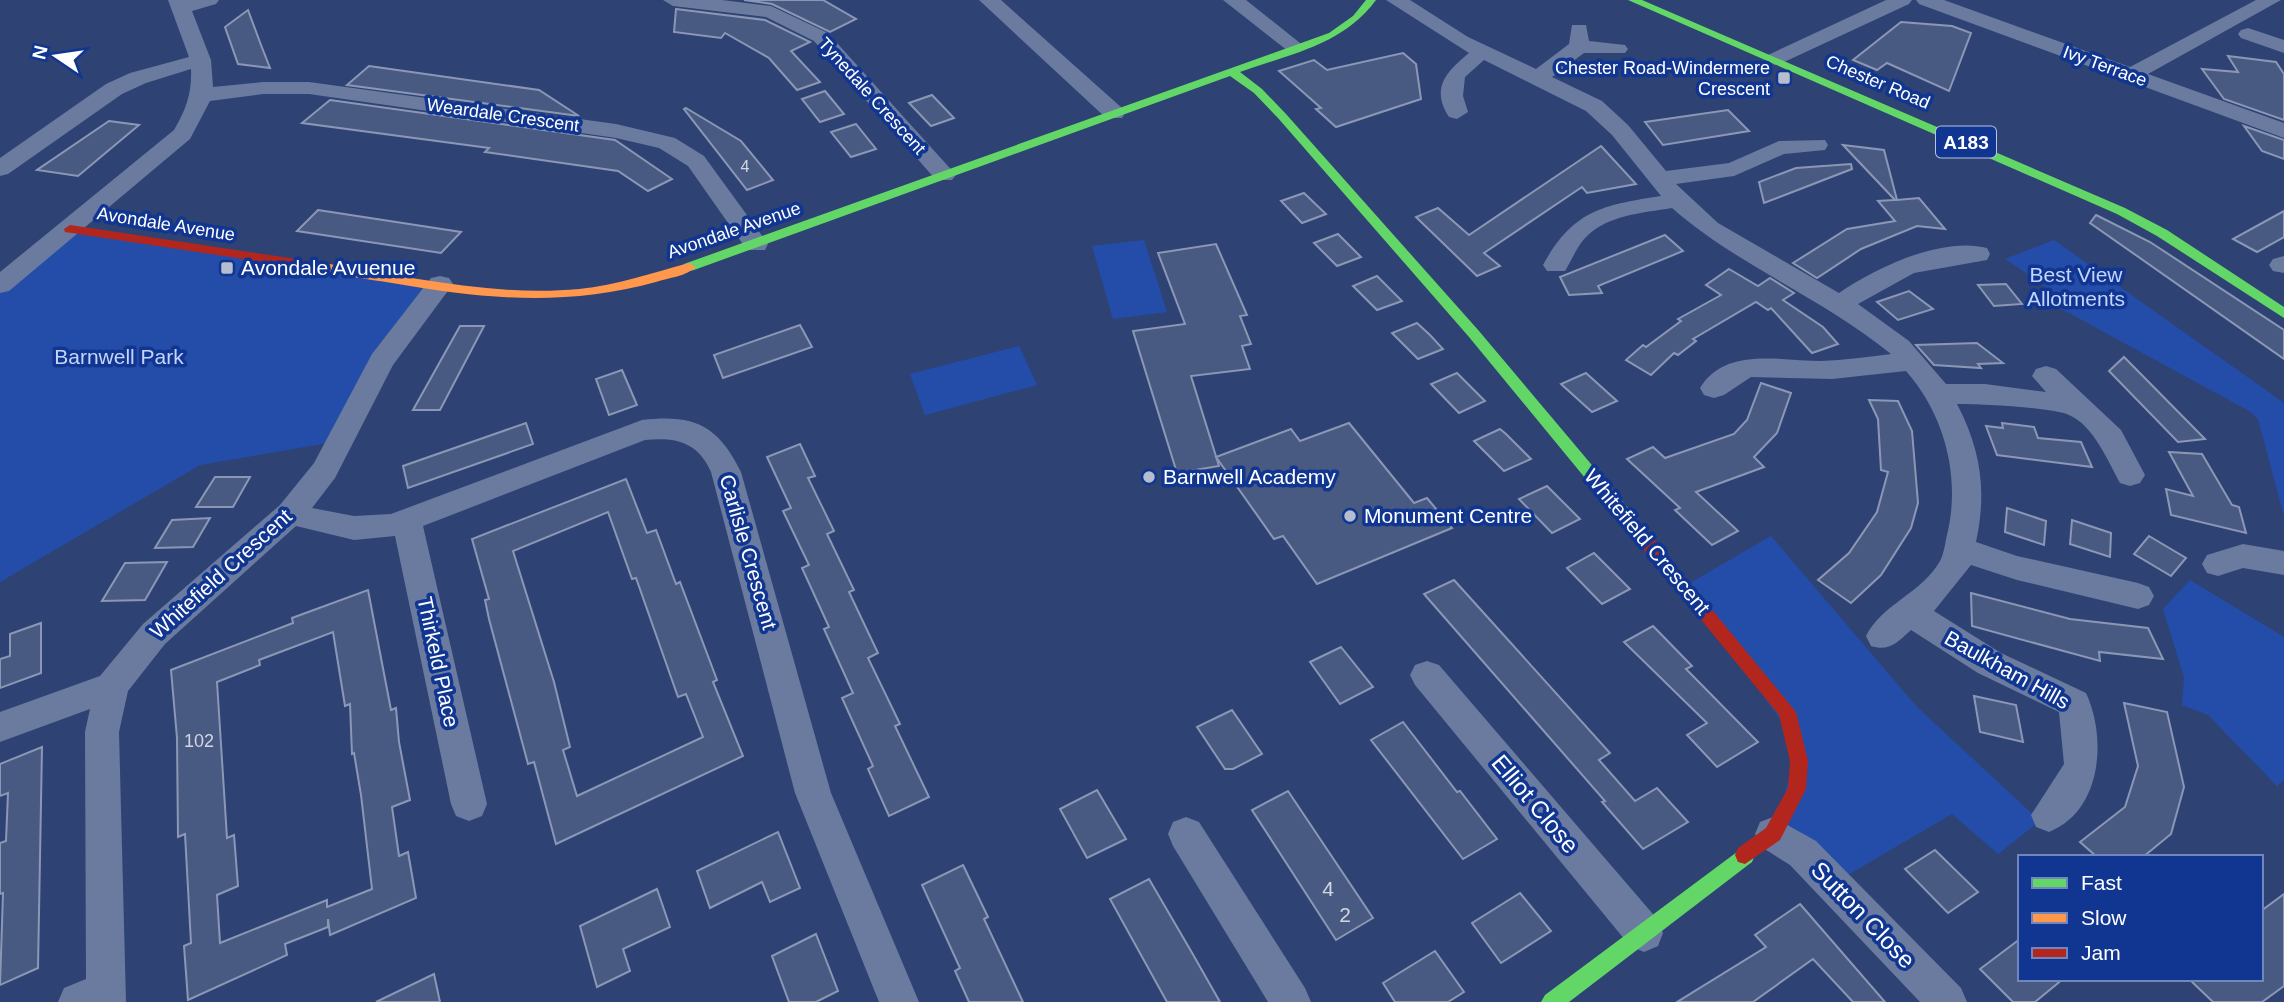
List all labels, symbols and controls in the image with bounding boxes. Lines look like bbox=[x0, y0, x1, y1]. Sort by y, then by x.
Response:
north arrow bbox=[21, 21, 91, 91]
street label: Tynedale Crescent bbox=[814, 34, 930, 158]
street label: Ivy Terrace bbox=[2060, 42, 2150, 90]
text: N bbox=[28, 43, 52, 61]
street label: Chester Road bbox=[1823, 51, 1933, 113]
place label: Chester Road-Windermere Crescent bbox=[1555, 58, 1770, 99]
marker: Chester Road-Windermere Crescent bbox=[1776, 70, 1792, 86]
street label: Weardale Crescent bbox=[425, 94, 581, 136]
road number: A183 bbox=[1936, 126, 1996, 158]
house number: 4 bbox=[741, 158, 750, 175]
street label: Avondale Avenue bbox=[665, 198, 803, 262]
street label: Avondale Avenue bbox=[96, 203, 236, 245]
place label: Avondale Avuenue bbox=[241, 256, 415, 279]
marker: Avondale Avuenue bbox=[219, 260, 235, 276]
park label: Best View Allotments bbox=[2027, 263, 2125, 310]
park label: Barnwell Park bbox=[54, 345, 184, 368]
place label: Barnwell Academy bbox=[1163, 465, 1336, 488]
street label: Whitefield Crescent bbox=[1580, 465, 1715, 619]
marker: Barnwell Academy bbox=[1141, 469, 1157, 485]
street label: Carlisle Crescent bbox=[715, 472, 782, 632]
street label: Whitefield Crescent bbox=[145, 504, 296, 643]
place label: Monument Centre bbox=[1364, 504, 1532, 527]
marker: Monument Centre bbox=[1342, 508, 1358, 524]
street label: Thirkeld Place bbox=[413, 594, 464, 729]
street label: Baulkham Hills bbox=[1941, 626, 2074, 713]
house number: 102 bbox=[184, 731, 214, 751]
street label: Elliot Close bbox=[1486, 749, 1584, 858]
legend bbox=[2018, 855, 2263, 981]
street label: Sutton Close bbox=[1806, 856, 1921, 973]
text: Fast bbox=[2081, 871, 2122, 894]
house number: 4 bbox=[1322, 877, 1334, 900]
house number: 2 bbox=[1339, 903, 1351, 926]
text: Slow bbox=[2081, 906, 2127, 929]
text: Jam bbox=[2081, 941, 2121, 964]

